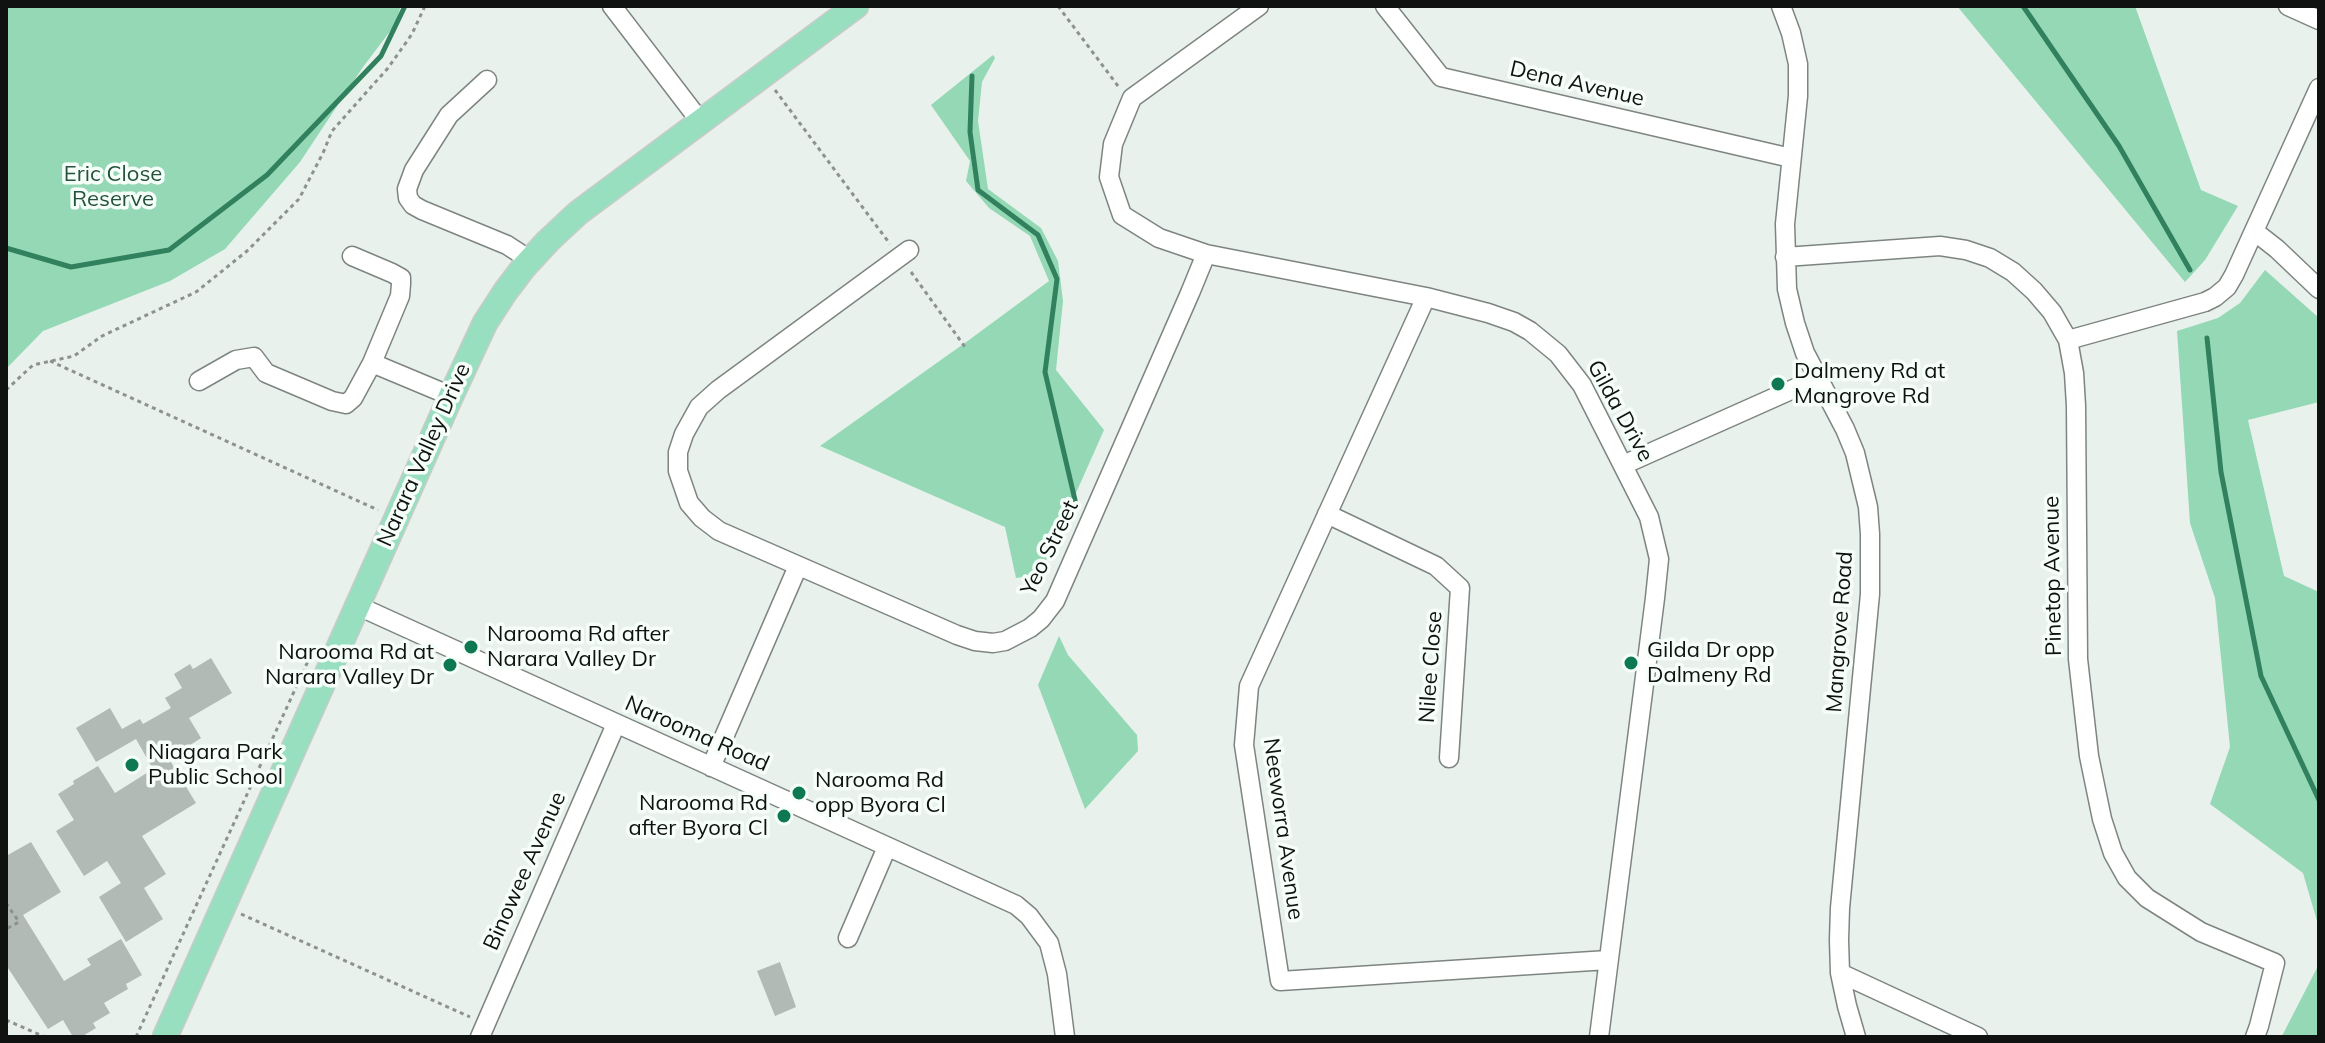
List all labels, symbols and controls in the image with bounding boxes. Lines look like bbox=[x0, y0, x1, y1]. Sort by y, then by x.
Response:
street label: Dena Avenue bbox=[1507, 56, 1647, 112]
park label: Eric Close Reserve bbox=[64, 161, 162, 212]
street label: Gilda Drive bbox=[1581, 356, 1659, 466]
place label: Dalmeny Rd at Mangrove Rd bbox=[1794, 358, 1945, 410]
street label: Narara Valley Drive bbox=[372, 359, 476, 551]
marker: Dalmeny Rd at Mangrove Rd bbox=[1769, 375, 1787, 393]
street label: Yeo Street bbox=[1016, 496, 1084, 600]
street label: Pinetop Avenue bbox=[2038, 496, 2068, 656]
street label: Mangrove Road bbox=[1821, 550, 1859, 714]
street label: Nilee Close bbox=[1414, 610, 1448, 724]
place label: Narooma Rd after Narara Valley Dr bbox=[487, 621, 669, 672]
place label: Gilda Dr opp Dalmeny Rd bbox=[1647, 637, 1775, 688]
marker: Narooma Rd after Narara Valley Dr bbox=[462, 638, 480, 656]
place label: Narooma Rd at Narara Valley Dr bbox=[265, 639, 434, 690]
marker: Gilda Dr opp Dalmeny Rd bbox=[1622, 654, 1640, 672]
marker: Narooma Rd at Narara Valley Dr bbox=[441, 656, 459, 674]
street label: Narooma Road bbox=[621, 690, 773, 778]
street label: Neeworra Avenue bbox=[1257, 736, 1309, 922]
place label: Niagara Park Public School bbox=[148, 739, 283, 790]
marker: Niagara Park Public School bbox=[123, 756, 141, 774]
place label: Narooma Rd opp Byora Cl bbox=[815, 767, 946, 818]
marker: Narooma Rd opp Byora Cl bbox=[790, 784, 808, 802]
street label: Binowee Avenue bbox=[478, 788, 572, 954]
place label: Narooma Rd after Byora Cl bbox=[628, 790, 768, 842]
marker: Narooma Rd after Byora Cl bbox=[775, 807, 793, 825]

